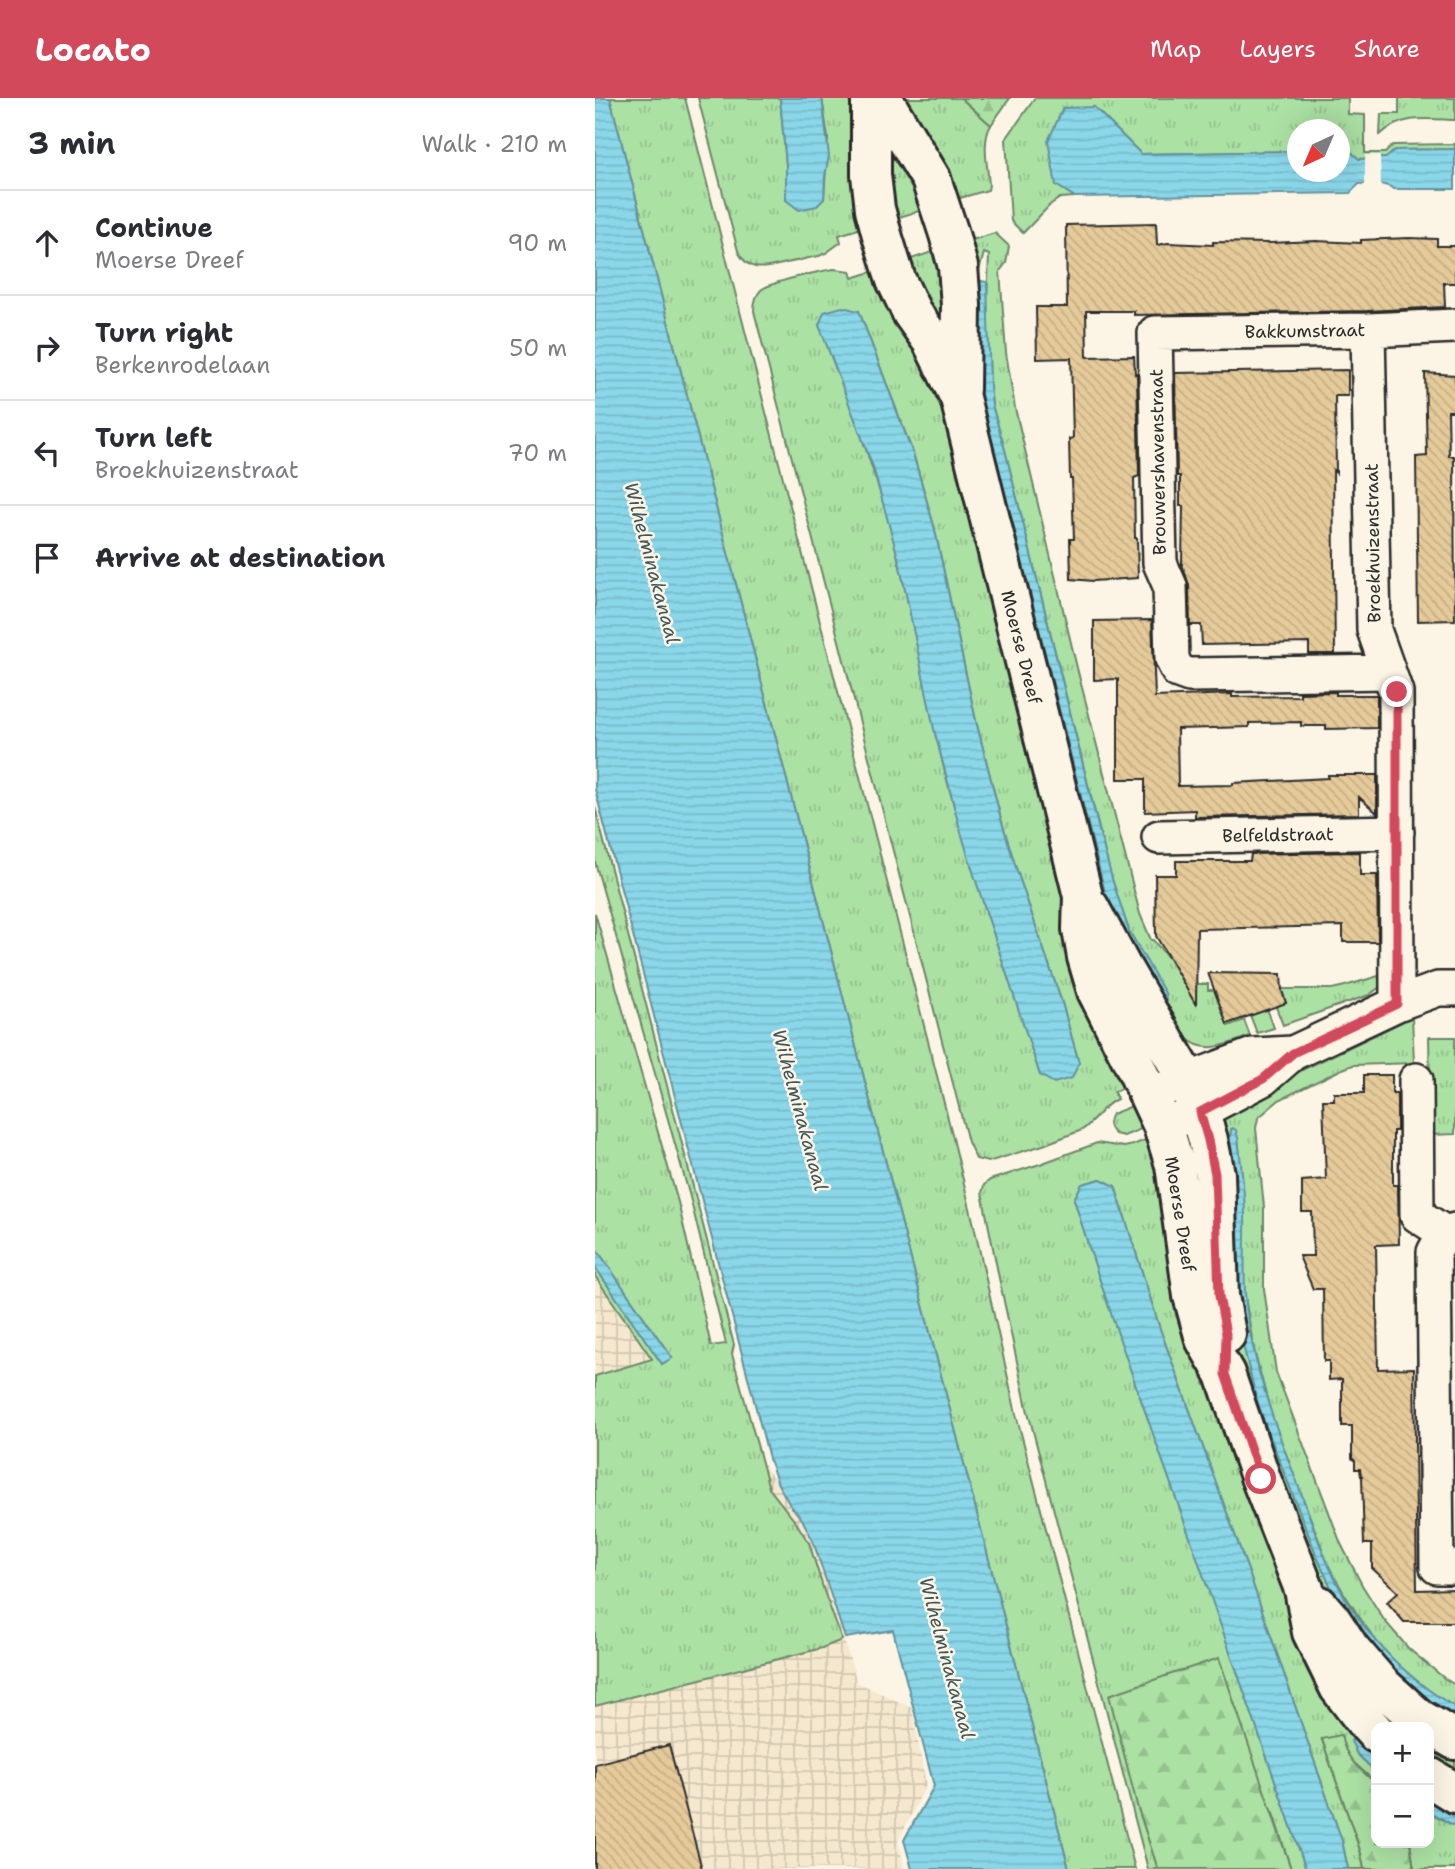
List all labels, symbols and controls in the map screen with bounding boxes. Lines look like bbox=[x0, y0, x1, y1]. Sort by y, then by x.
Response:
text: Locato bbox=[35, 27, 151, 72]
text: Map bbox=[1150, 33, 1201, 65]
text: Layers bbox=[1239, 33, 1316, 65]
text: Share bbox=[1354, 33, 1420, 65]
north arrow bbox=[1287, 119, 1350, 182]
text: 3 min bbox=[28, 123, 115, 164]
text: Walk · 210 m bbox=[422, 129, 567, 159]
text: Continue bbox=[95, 210, 213, 245]
icon: ahead bbox=[28, 224, 66, 262]
text: 90 m bbox=[507, 228, 567, 258]
text: Moerse Dreef bbox=[95, 245, 244, 275]
text: Turn right bbox=[95, 315, 233, 350]
street label: Bakkumstraat bbox=[1244, 318, 1366, 344]
icon: right bbox=[28, 329, 66, 367]
text: 50 m bbox=[509, 333, 567, 363]
text: Berkenrodelaan bbox=[95, 350, 270, 380]
street label: Brouwershavenstraat bbox=[1144, 368, 1172, 555]
text: Turn left bbox=[95, 420, 212, 455]
icon: left bbox=[28, 434, 66, 472]
text: 70 m bbox=[508, 438, 567, 468]
text: Broekhuizenstraat bbox=[95, 455, 299, 485]
street label: Broekhuizenstraat bbox=[1360, 463, 1386, 623]
water label: Wilhelminakanaal bbox=[618, 479, 686, 647]
icon: arrive bbox=[28, 539, 66, 577]
text: Arrive at destination bbox=[95, 540, 385, 575]
street label: Moerse Dreef bbox=[995, 588, 1047, 707]
route end bbox=[1381, 676, 1412, 707]
street label: Belfeldstraat bbox=[1222, 822, 1334, 848]
water label: Wilhelminakanaal bbox=[766, 1026, 834, 1194]
street label: Moerse Dreef bbox=[1159, 1155, 1201, 1274]
route start bbox=[1245, 1463, 1276, 1494]
water label: Wilhelminakanaal bbox=[913, 1574, 981, 1742]
map controls bbox=[1371, 1722, 1434, 1848]
button: + bbox=[1371, 1722, 1434, 1785]
button: − bbox=[1371, 1785, 1434, 1848]

